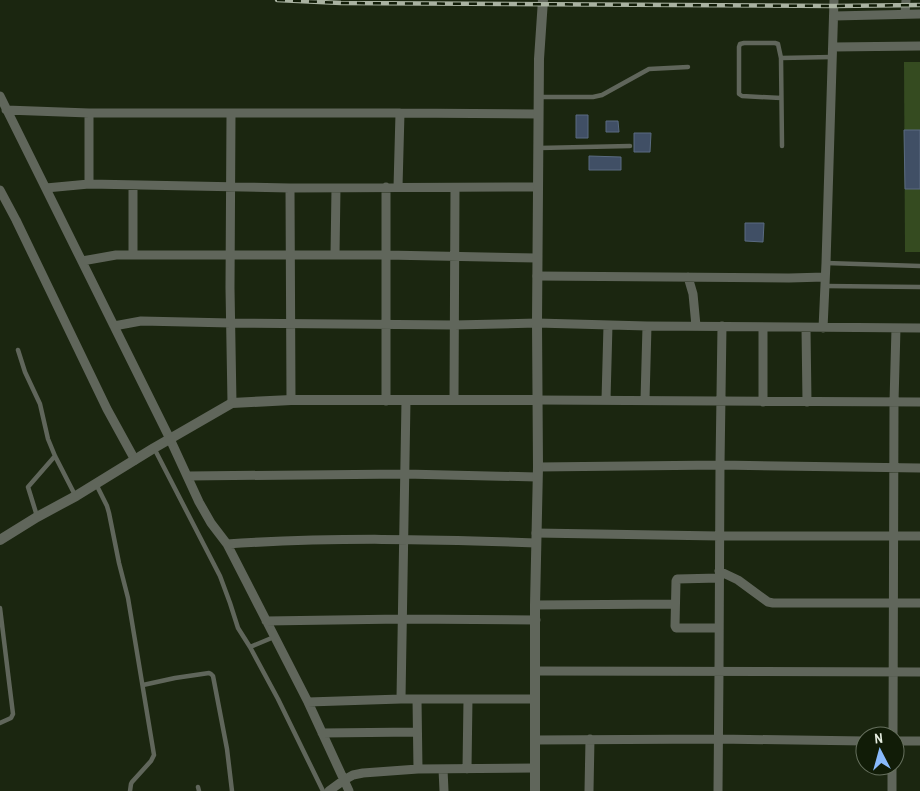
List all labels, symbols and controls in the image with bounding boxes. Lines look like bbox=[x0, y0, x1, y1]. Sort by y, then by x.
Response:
north arrow bbox=[855, 726, 905, 776]
text: N bbox=[874, 729, 884, 747]

